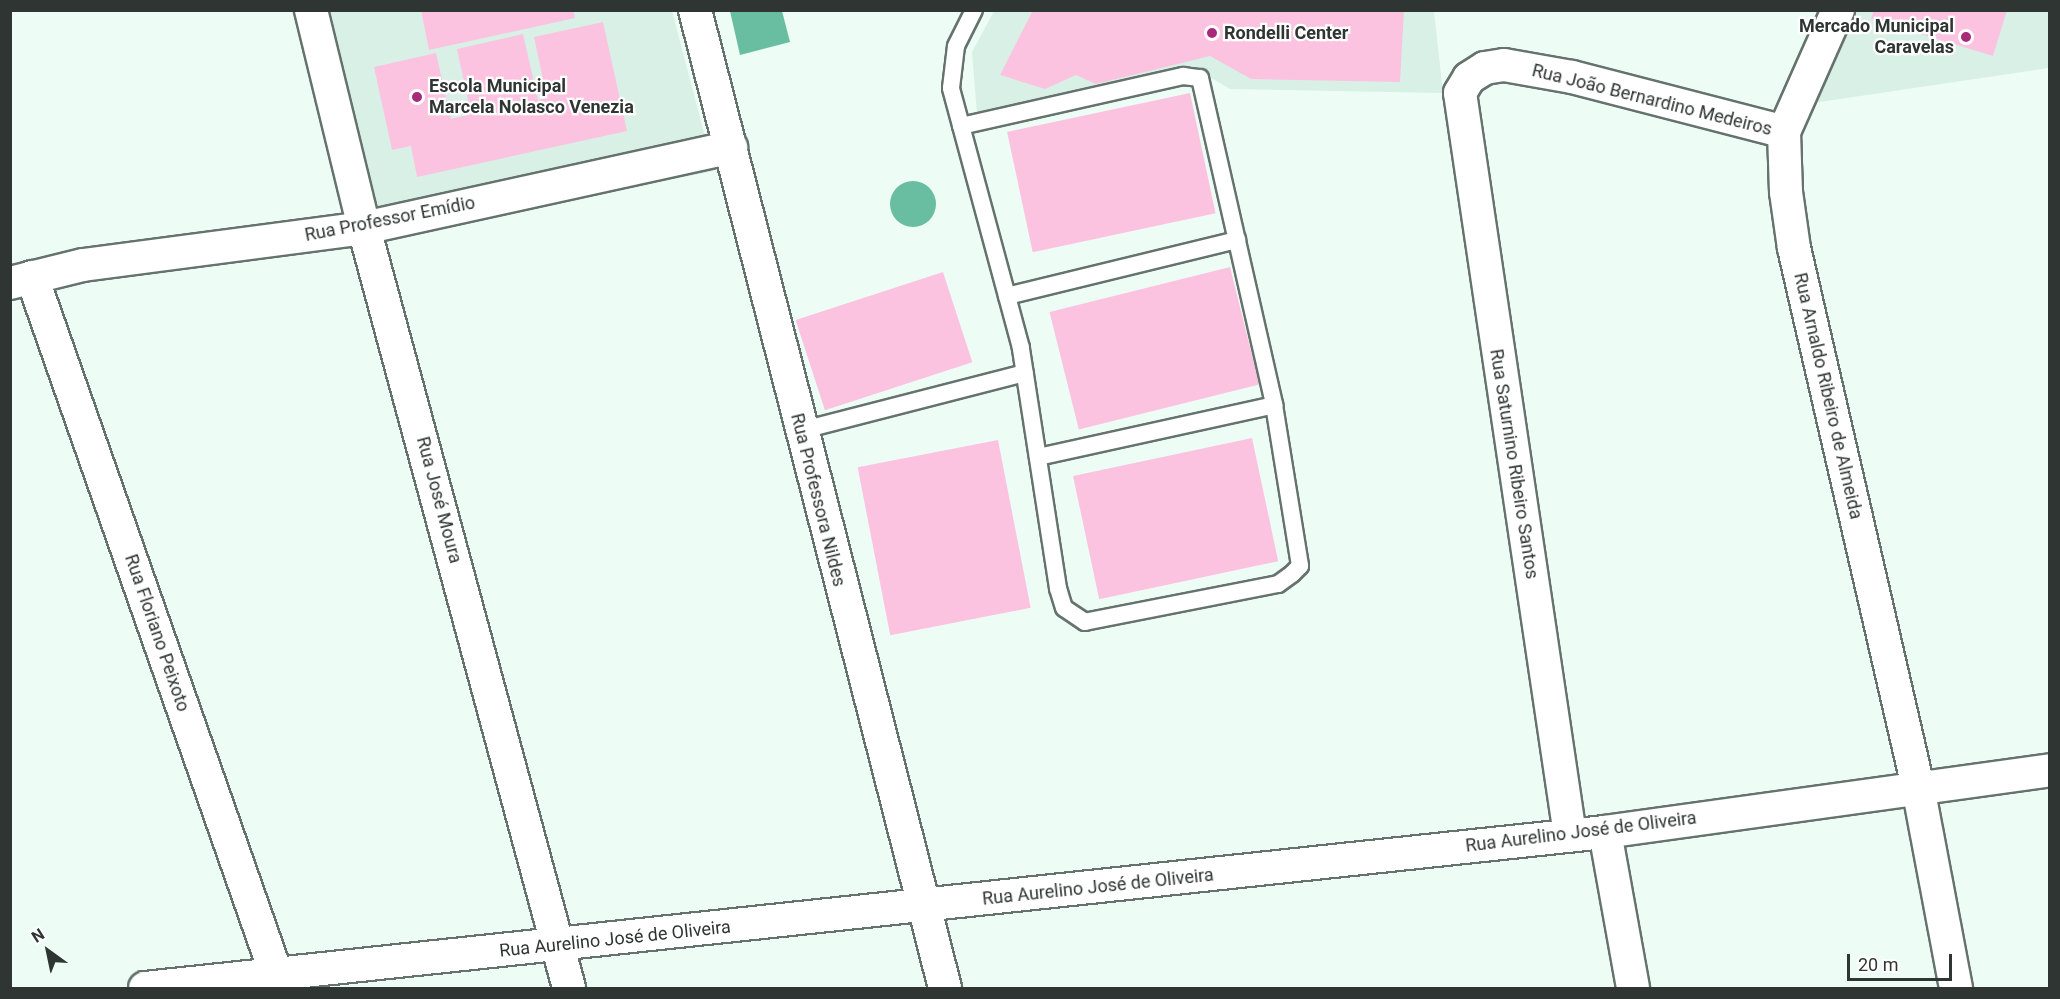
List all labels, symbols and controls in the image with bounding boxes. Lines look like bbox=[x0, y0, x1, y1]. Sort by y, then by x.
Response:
place label: Mercado Municipal Caravelas bbox=[1799, 16, 1954, 58]
place label: Rondelli Center bbox=[1224, 22, 1348, 44]
marker: Rondelli Center bbox=[1205, 26, 1219, 40]
marker: Mercado Municipal Caravelas bbox=[1959, 30, 1973, 44]
street label: Rua João Bernardino Medeiros bbox=[1530, 60, 1774, 140]
place label: Escola Municipal Marcela Nolasco Venezia bbox=[429, 76, 634, 118]
marker: Escola Municipal Marcela Nolasco Venezia bbox=[410, 90, 424, 104]
street label: Rua Professor Emídio bbox=[303, 192, 477, 246]
street label: Rua Arnaldo Ribeiro de Almeida bbox=[1789, 271, 1867, 521]
street label: Rua Saturnino Ribeiro Santos bbox=[1485, 347, 1543, 581]
street label: Rua Professora Nildes bbox=[786, 411, 850, 589]
street label: Rua José Moura bbox=[412, 434, 466, 566]
street label: Rua Floriano Peixoto bbox=[120, 551, 194, 715]
street label: Rua Aurelino José de Oliveira bbox=[1464, 807, 1698, 857]
street label: Rua Aurelino José de Oliveira bbox=[981, 864, 1215, 910]
street label: Rua Aurelino José de Oliveira bbox=[498, 916, 732, 962]
north arrow bbox=[18, 921, 78, 981]
text: N bbox=[28, 924, 48, 947]
scale bar bbox=[1850, 942, 1955, 980]
text: 20 m bbox=[1858, 954, 1898, 975]

